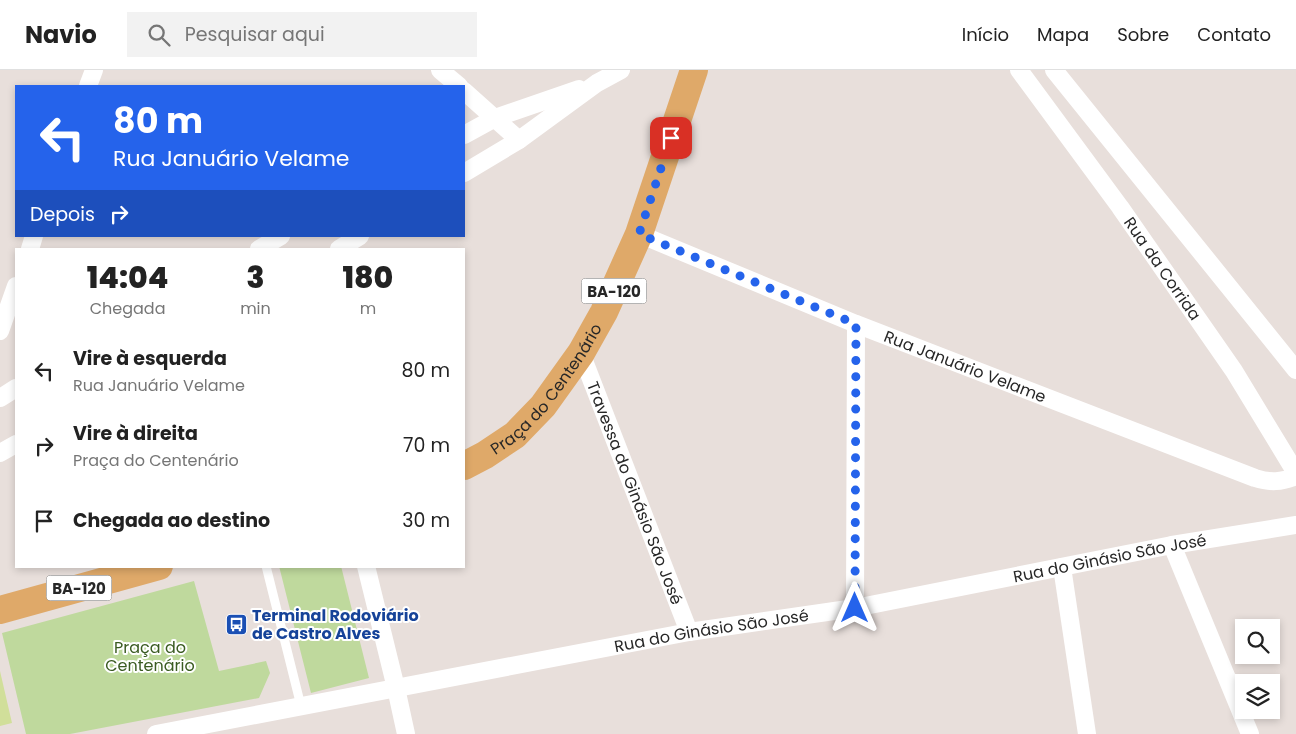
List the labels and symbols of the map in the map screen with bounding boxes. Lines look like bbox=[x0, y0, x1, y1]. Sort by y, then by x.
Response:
pin bbox=[650, 117, 692, 159]
street label: Rua da Corrida bbox=[1119, 212, 1207, 325]
road number: BA-120 bbox=[582, 278, 646, 304]
street label: Praça do Centenário bbox=[486, 319, 607, 460]
street label: Rua Januário Velame bbox=[881, 324, 1050, 408]
street label: Travessa do Ginásio São José bbox=[582, 378, 689, 608]
street label: Rua do Ginásio São José bbox=[1011, 528, 1208, 588]
road number: BA-120 bbox=[46, 576, 112, 600]
position arrow bbox=[828, 581, 880, 633]
street label: Rua do Ginásio São José bbox=[612, 603, 810, 658]
place label: Terminal Rodoviário de Castro Alves bbox=[252, 604, 419, 645]
bus stop icon: Terminal Rodoviário de Castro Alves bbox=[224, 612, 248, 636]
park label: Praça do Centenário bbox=[105, 636, 195, 677]

